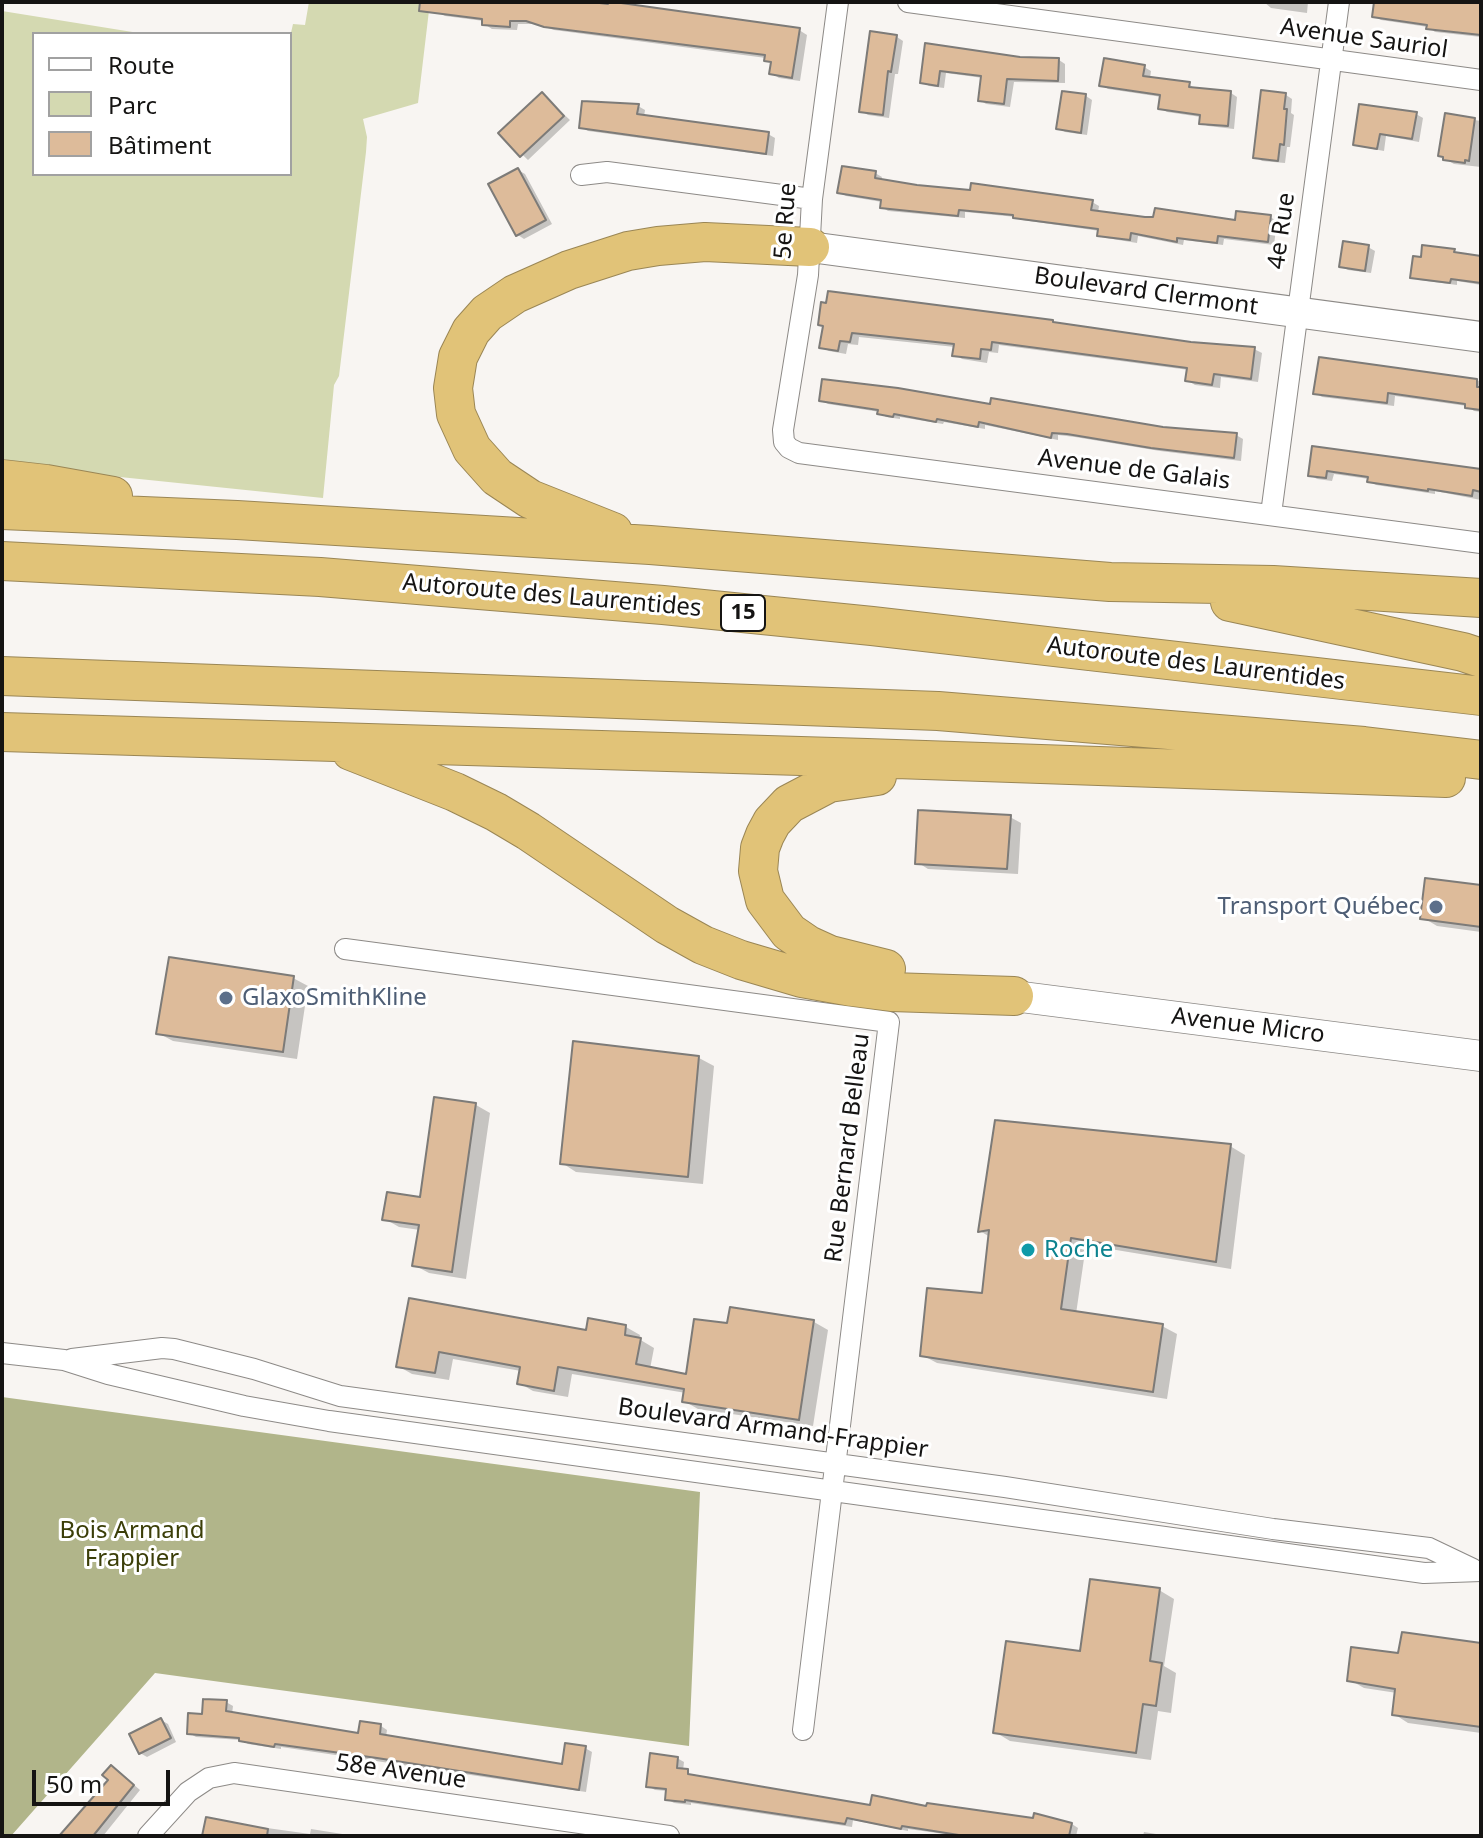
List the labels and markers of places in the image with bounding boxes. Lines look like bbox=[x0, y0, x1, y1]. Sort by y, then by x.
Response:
place label: Transport Québec bbox=[1218, 893, 1420, 921]
marker: Transport Québec bbox=[1427, 898, 1445, 916]
place label: GlaxoSmithKline bbox=[242, 984, 427, 1012]
marker: GlaxoSmithKline bbox=[217, 989, 235, 1007]
place label: Roche bbox=[1044, 1236, 1113, 1264]
marker: Roche bbox=[1019, 1241, 1037, 1259]

